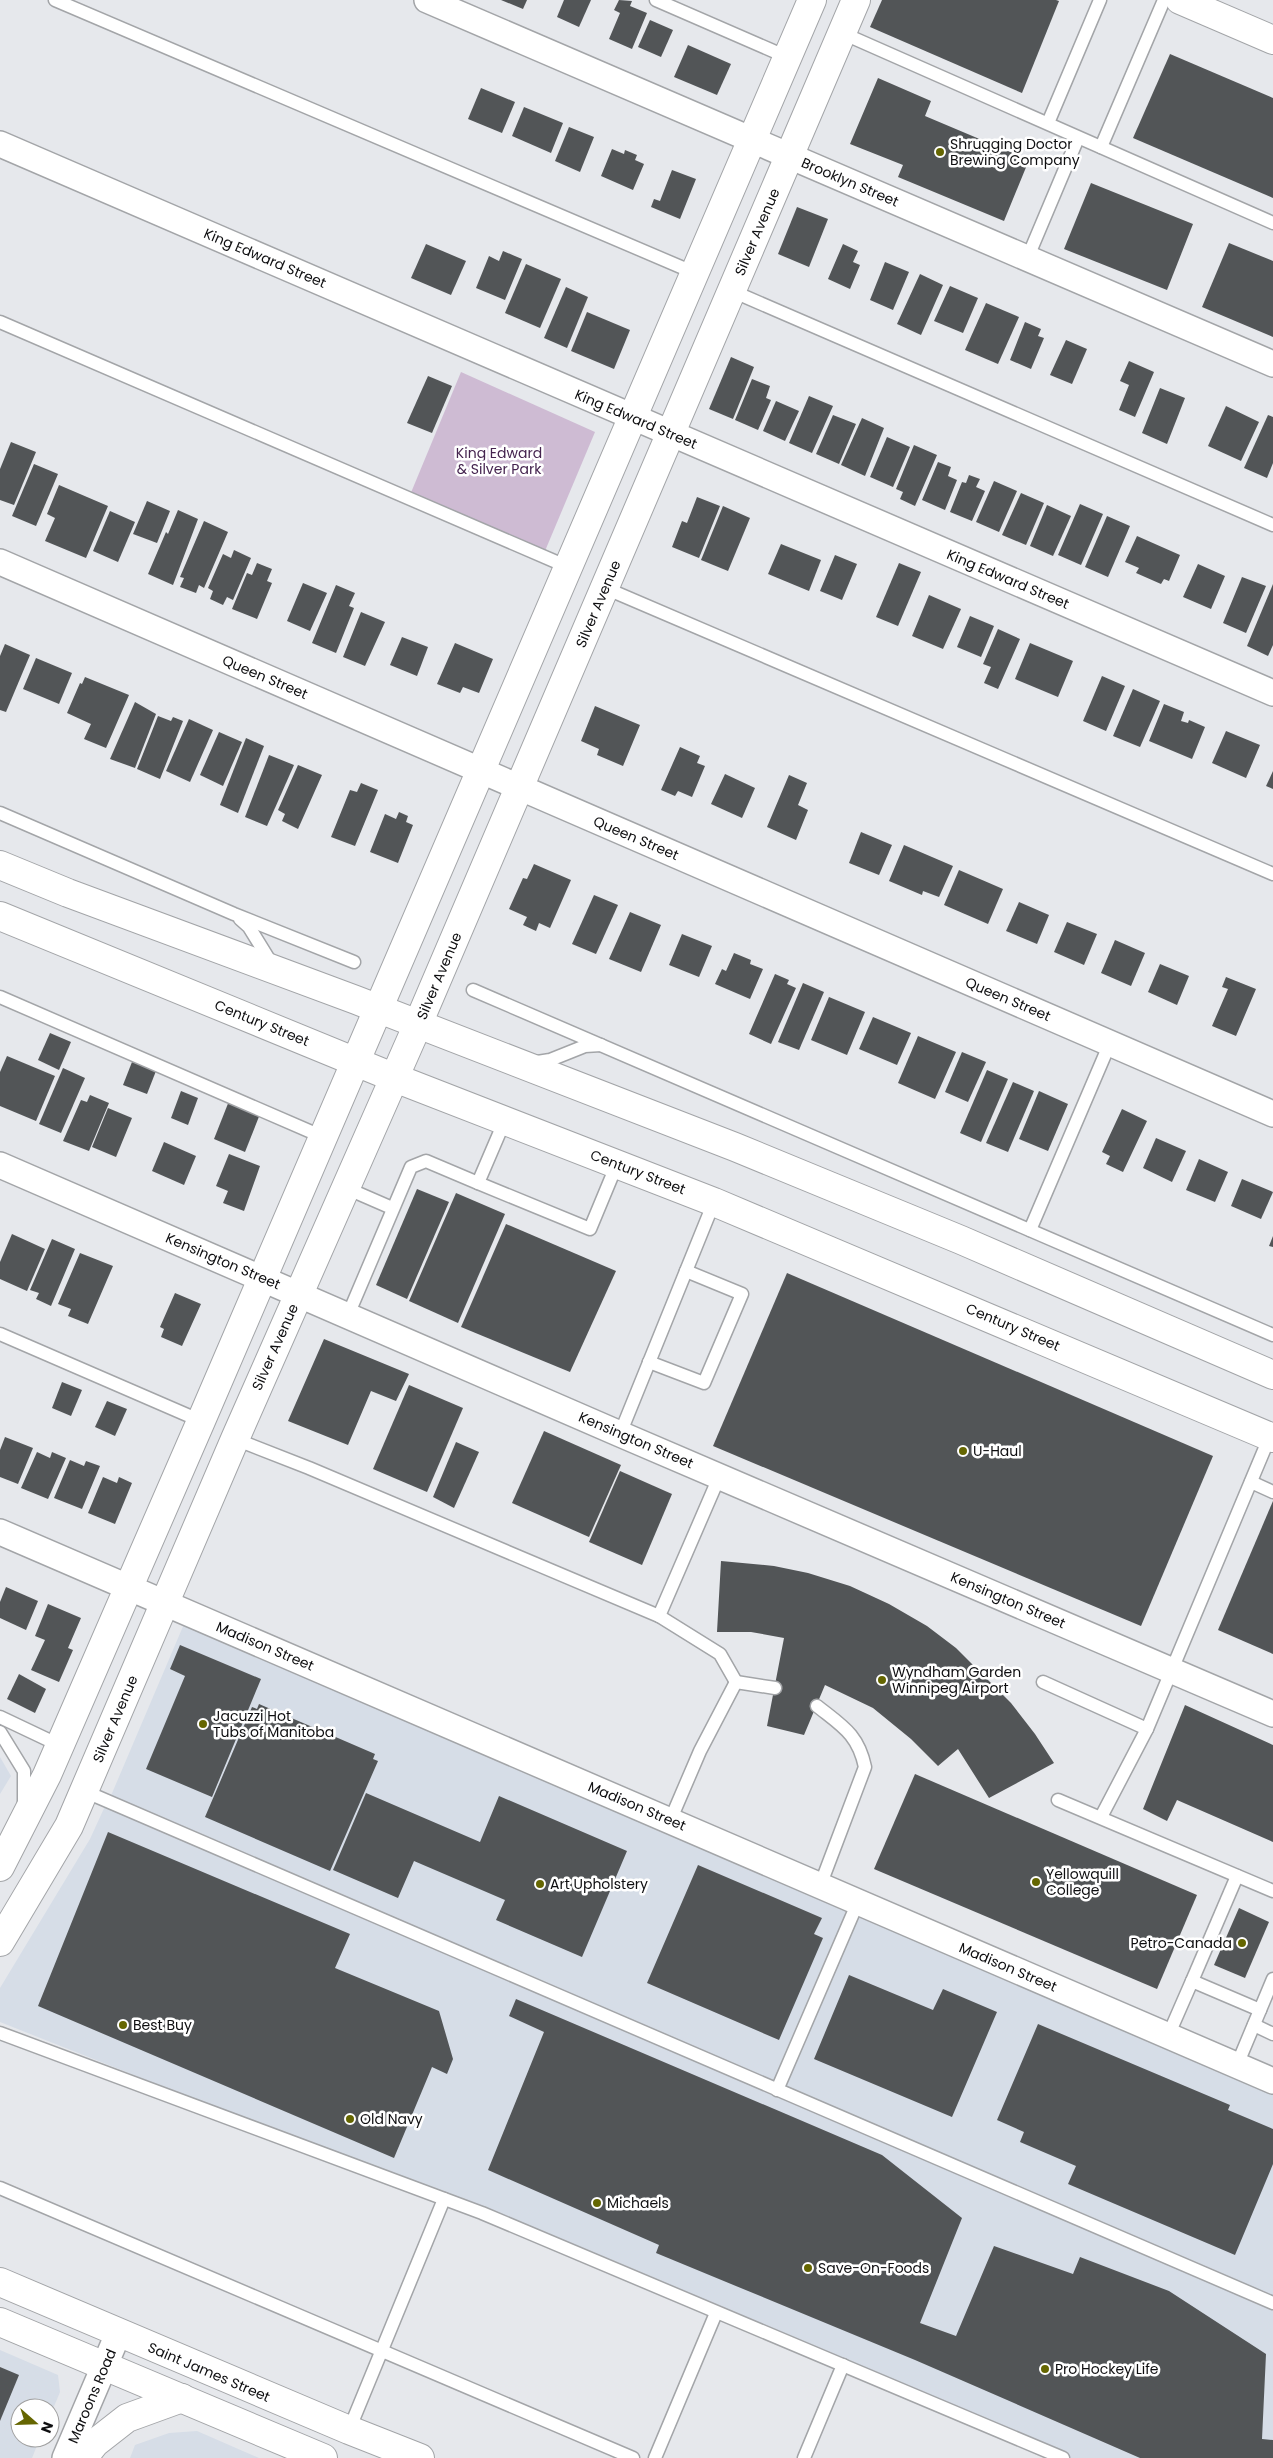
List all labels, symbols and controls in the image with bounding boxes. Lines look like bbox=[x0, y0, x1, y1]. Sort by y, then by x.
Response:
place label: Shrugging Doctor Brewing Company bbox=[950, 134, 1080, 170]
marker: Shrugging Doctor Brewing Company bbox=[934, 146, 946, 158]
street label: Brooklyn Street bbox=[798, 152, 902, 212]
street label: Silver Avenue bbox=[730, 185, 785, 279]
street label: King Edward Street bbox=[201, 223, 329, 293]
street label: King Edward Street bbox=[572, 384, 700, 454]
park label: King Edward & Silver Park bbox=[456, 443, 542, 479]
street label: King Edward Street bbox=[944, 544, 1072, 614]
street label: Silver Avenue bbox=[571, 557, 626, 651]
street label: Queen Street bbox=[219, 650, 311, 704]
street label: Queen Street bbox=[590, 811, 682, 865]
street label: Silver Avenue bbox=[412, 929, 467, 1023]
street label: Queen Street bbox=[962, 972, 1054, 1026]
street label: Century Street bbox=[212, 995, 312, 1051]
street label: Century Street bbox=[588, 1145, 688, 1199]
street label: Kensington Street bbox=[163, 1228, 283, 1294]
street label: Century Street bbox=[963, 1298, 1063, 1356]
street label: Silver Avenue bbox=[247, 1300, 303, 1394]
street label: Kensington Street bbox=[576, 1407, 696, 1473]
place label: U-Haul bbox=[973, 1441, 1022, 1461]
marker: U-Haul bbox=[957, 1445, 969, 1457]
street label: Kensington Street bbox=[948, 1567, 1068, 1633]
street label: Madison Street bbox=[213, 1616, 317, 1676]
place label: Wyndham Garden Winnipeg Airport bbox=[892, 1662, 1021, 1698]
street label: Silver Avenue bbox=[88, 1672, 143, 1766]
marker: Wyndham Garden Winnipeg Airport bbox=[876, 1674, 888, 1686]
place label: Jacuzzi Hot Tubs of Manitoba bbox=[213, 1706, 334, 1742]
marker: Jacuzzi Hot Tubs of Manitoba bbox=[197, 1718, 209, 1730]
street label: Madison Street bbox=[585, 1776, 689, 1836]
place label: Yellowquill College bbox=[1046, 1864, 1119, 1900]
place label: Art Upholstery bbox=[550, 1874, 648, 1894]
marker: Yellowquill College bbox=[1030, 1876, 1042, 1888]
marker: Art Upholstery bbox=[534, 1878, 546, 1890]
place label: Petro-Canada bbox=[1131, 1933, 1232, 1953]
street label: Madison Street bbox=[956, 1937, 1060, 1997]
marker: Petro-Canada bbox=[1236, 1937, 1248, 1949]
place label: Best Buy bbox=[133, 2015, 192, 2035]
marker: Best Buy bbox=[117, 2019, 129, 2031]
place label: Old Navy bbox=[360, 2109, 423, 2129]
marker: Old Navy bbox=[344, 2113, 356, 2125]
place label: Michaels bbox=[607, 2193, 669, 2213]
marker: Michaels bbox=[591, 2197, 603, 2209]
place label: Save-On-Foods bbox=[818, 2258, 929, 2278]
marker: Save-On-Foods bbox=[802, 2262, 814, 2274]
street label: Saint James Street bbox=[145, 2337, 273, 2407]
street label: Maroons Road bbox=[63, 2346, 121, 2446]
place label: Pro Hockey Life bbox=[1055, 2359, 1159, 2379]
marker: Pro Hockey Life bbox=[1039, 2363, 1051, 2375]
north arrow bbox=[10, 2398, 60, 2448]
text: N bbox=[36, 2419, 58, 2436]

